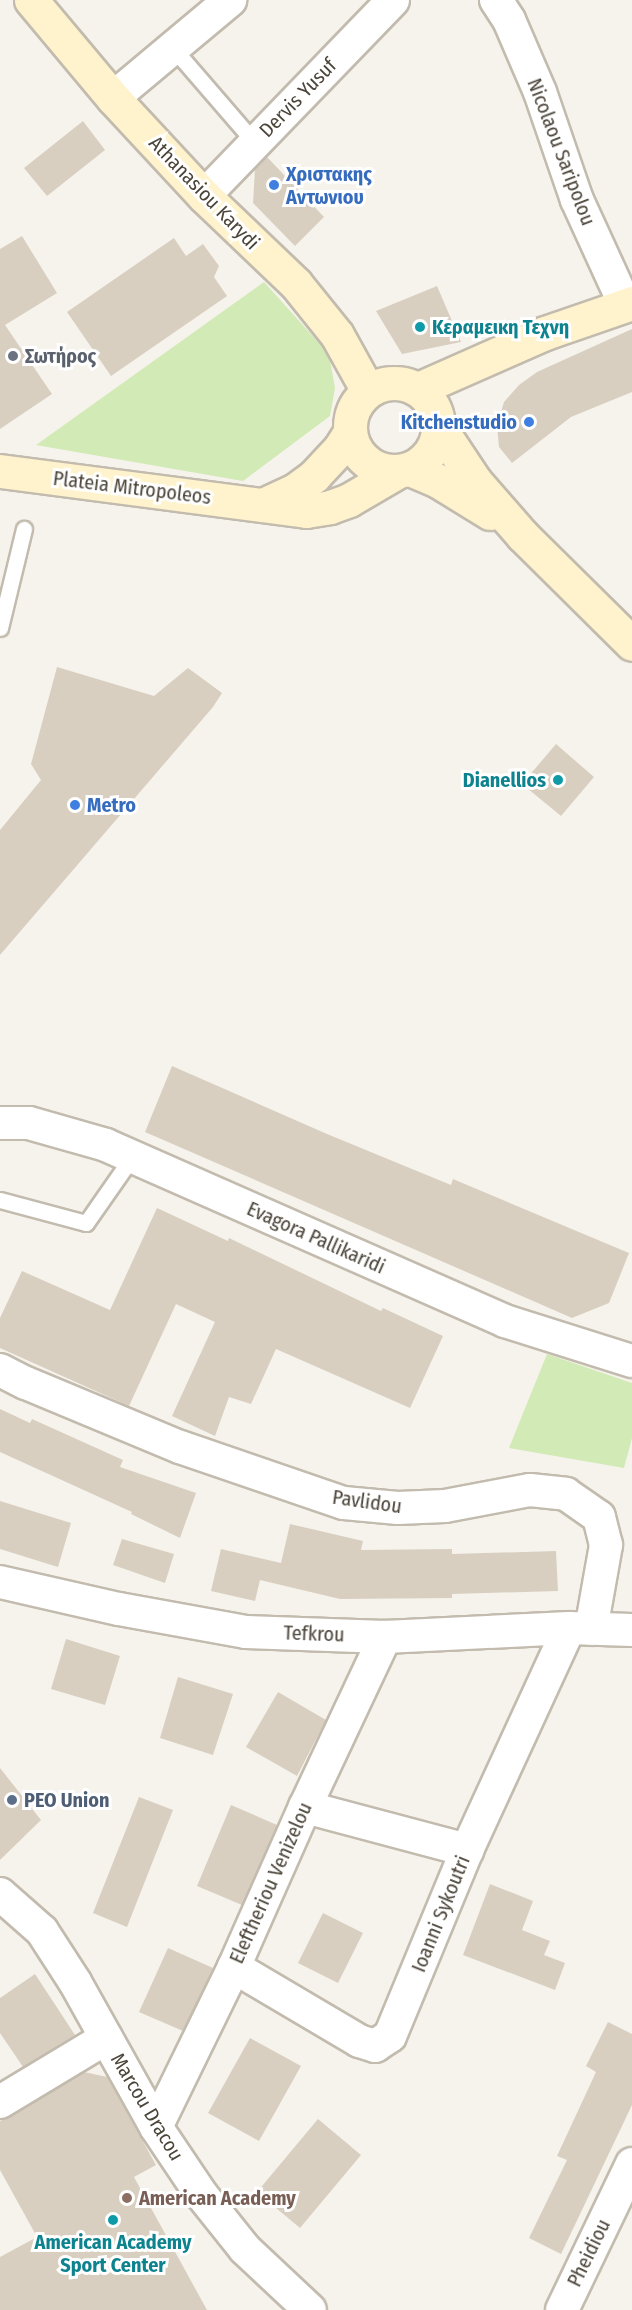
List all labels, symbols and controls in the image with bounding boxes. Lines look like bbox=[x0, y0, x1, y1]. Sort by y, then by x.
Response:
street label: Dervis Yusuf bbox=[255, 54, 341, 142]
street label: Nicolaou Saripolou bbox=[522, 75, 600, 229]
street label: Athanasiou Karydi bbox=[144, 131, 264, 255]
place label: Χριστακης Αντωνιου bbox=[286, 162, 372, 209]
marker: Χριστακης Αντωνιου bbox=[267, 178, 281, 192]
place label: Κεραμεικη Τεχνη bbox=[432, 315, 569, 339]
marker: Κεραμεικη Τεχνη bbox=[413, 320, 427, 334]
place label: Σωτήρος bbox=[25, 344, 96, 368]
marker: Σωτήρος bbox=[6, 349, 20, 363]
place label: Kitchenstudio bbox=[401, 410, 517, 434]
marker: Kitchenstudio bbox=[522, 415, 536, 429]
street label: Plateia Mitropoleos bbox=[52, 466, 212, 510]
place label: Dianellios bbox=[463, 768, 546, 792]
marker: Dianellios bbox=[551, 773, 565, 787]
place label: Metro bbox=[87, 793, 136, 817]
marker: Metro bbox=[68, 798, 82, 812]
street label: Evagora Pallikaridi bbox=[243, 1197, 389, 1279]
street label: Pavlidou bbox=[331, 1485, 403, 1519]
street label: Tefkrou bbox=[283, 1621, 345, 1647]
place label: PEO Union bbox=[24, 1788, 109, 1812]
marker: PEO Union bbox=[5, 1793, 19, 1807]
street label: Eleftheriou Venizelou bbox=[225, 1799, 317, 1967]
street label: Ioanni Sykoutri bbox=[407, 1852, 475, 1976]
street label: Marcou Dracou bbox=[105, 2049, 189, 2165]
place label: American Academy bbox=[139, 2186, 296, 2210]
marker: American Academy bbox=[120, 2191, 134, 2205]
marker: American Academy Sport Center bbox=[106, 2213, 120, 2227]
street label: Pheidiou bbox=[562, 2215, 616, 2291]
place label: American Academy Sport Center bbox=[35, 2230, 191, 2277]

